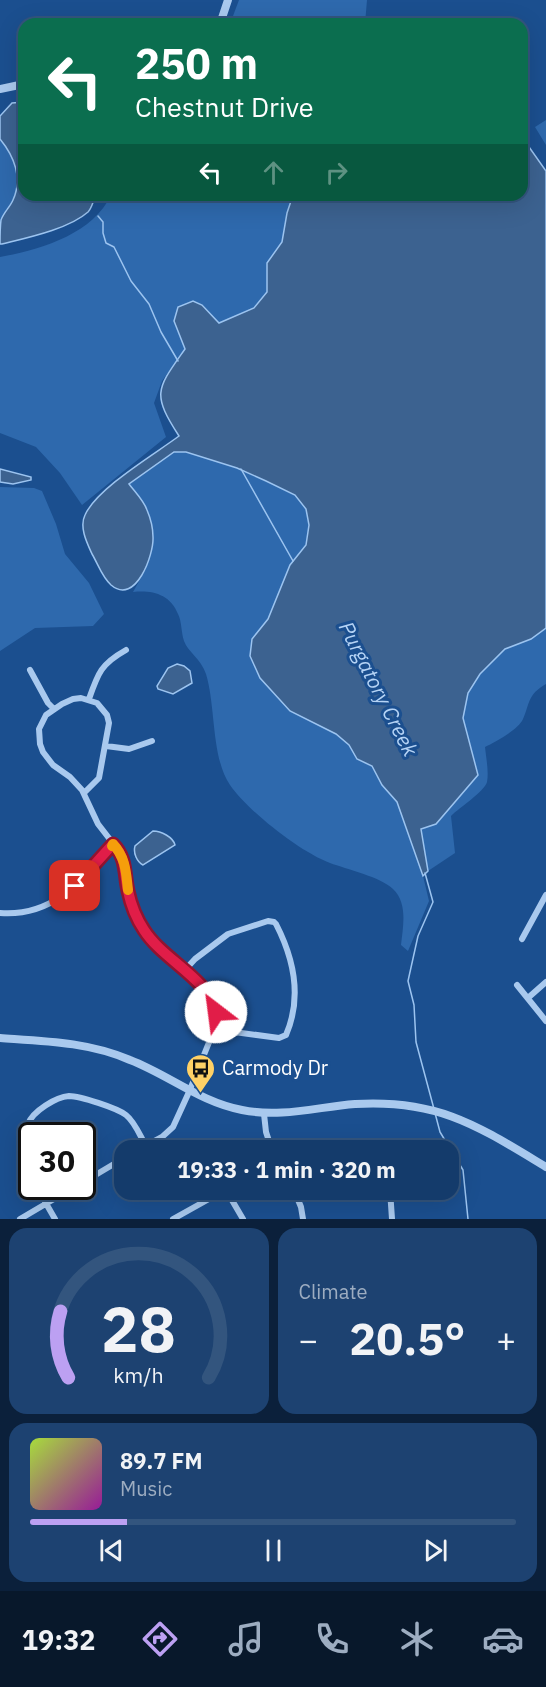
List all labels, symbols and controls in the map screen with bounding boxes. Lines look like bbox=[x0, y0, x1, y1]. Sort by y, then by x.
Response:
text: 250 m bbox=[135, 36, 258, 91]
icon: left bbox=[36, 42, 114, 120]
text: Chestnut Drive bbox=[135, 89, 314, 124]
icon: left bbox=[194, 156, 227, 189]
icon: ahead bbox=[257, 156, 290, 189]
icon: right bbox=[320, 156, 353, 189]
water label: Purgatory Creek bbox=[333, 616, 425, 762]
pin bbox=[49, 860, 100, 911]
icon: arrive bbox=[58, 869, 91, 902]
position arrow bbox=[184, 980, 248, 1044]
bus stop icon: Carmody Dr bbox=[185, 1052, 217, 1094]
place label: Carmody Dr bbox=[222, 1054, 328, 1081]
speed limit sign: 30 bbox=[18, 1122, 96, 1200]
text: 19:33 · 1 min · 320 m bbox=[177, 1155, 396, 1184]
text: Climate bbox=[299, 1278, 367, 1305]
text: 28 bbox=[101, 1288, 176, 1369]
text: 20.5° bbox=[349, 1309, 465, 1367]
text: − bbox=[299, 1318, 318, 1361]
text: + bbox=[496, 1318, 516, 1361]
text: km/h bbox=[114, 1361, 164, 1389]
text: 89.7 FM bbox=[120, 1446, 203, 1475]
text: Music bbox=[120, 1475, 172, 1502]
icon: previous bbox=[95, 1534, 128, 1567]
icon: pause bbox=[257, 1534, 290, 1567]
icon: next bbox=[419, 1534, 452, 1567]
icon: directions bbox=[139, 1618, 181, 1660]
icon: music bbox=[225, 1618, 267, 1660]
icon: phone bbox=[311, 1618, 353, 1660]
icon: climate bbox=[396, 1618, 438, 1660]
icon: car bbox=[482, 1618, 524, 1660]
text: 19:32 bbox=[22, 1622, 96, 1657]

